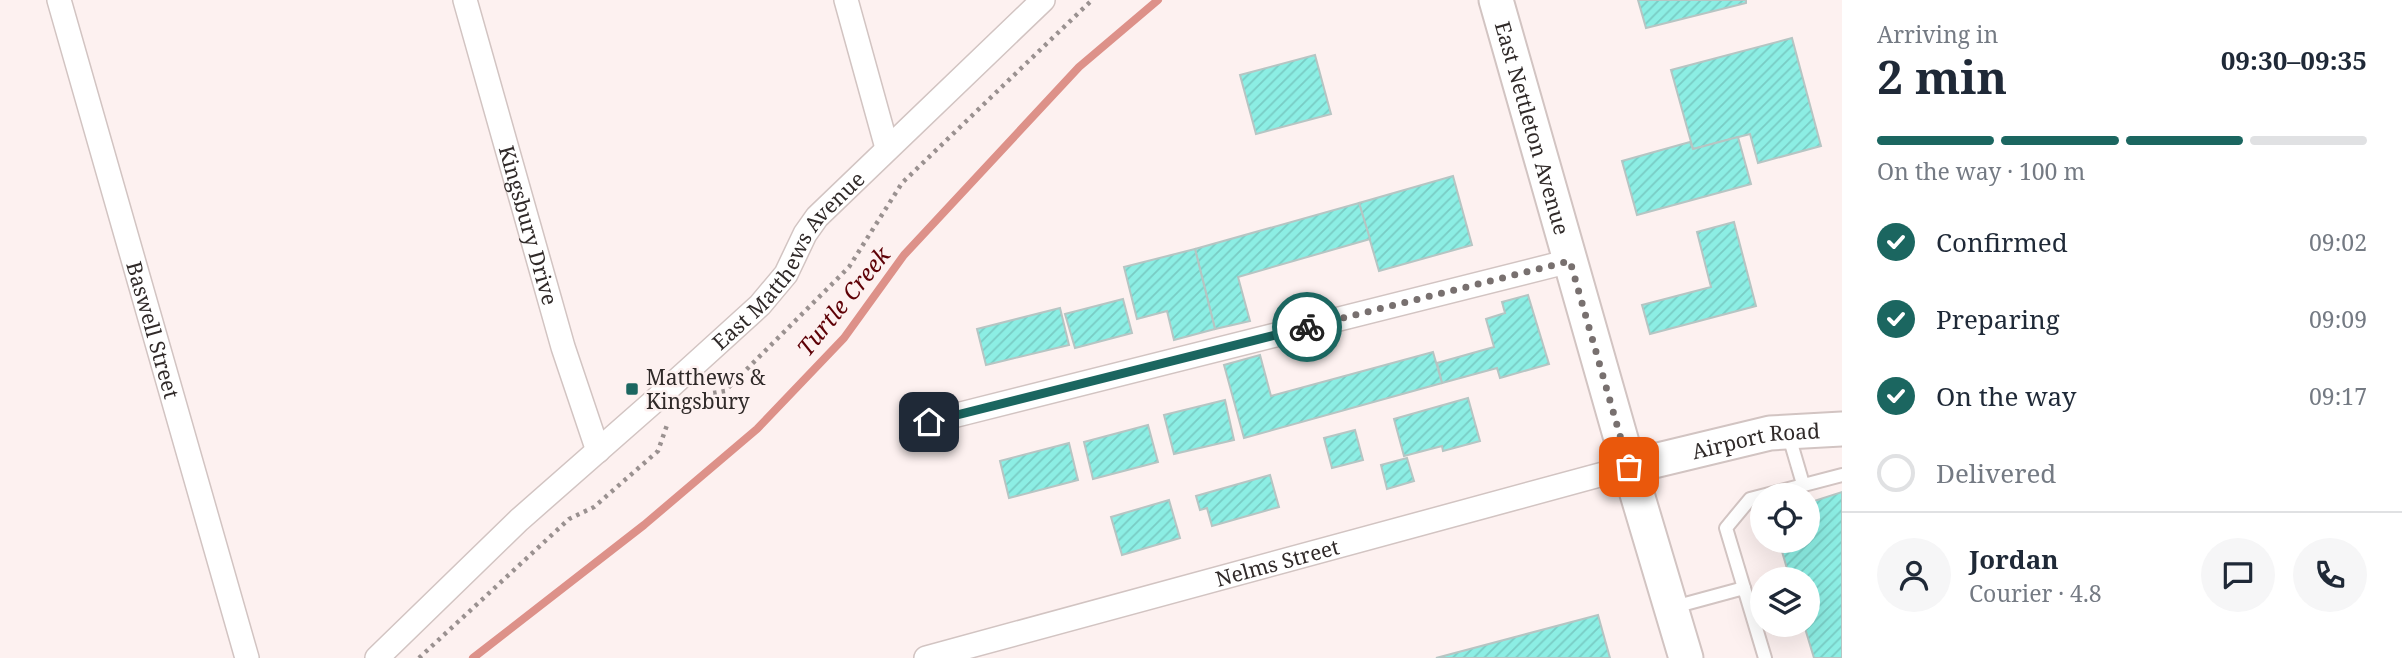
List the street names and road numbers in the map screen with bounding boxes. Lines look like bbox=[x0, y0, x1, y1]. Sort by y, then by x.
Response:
street label: East Nettleton Avenue bbox=[1489, 18, 1576, 238]
street label: Kingsbury Drive bbox=[493, 142, 564, 308]
street label: East Matthews Avenue bbox=[706, 165, 870, 356]
street label: Baswell Street bbox=[120, 258, 186, 402]
street label: Airport Road bbox=[1689, 416, 1821, 465]
street label: Nelms Street bbox=[1212, 532, 1342, 593]

